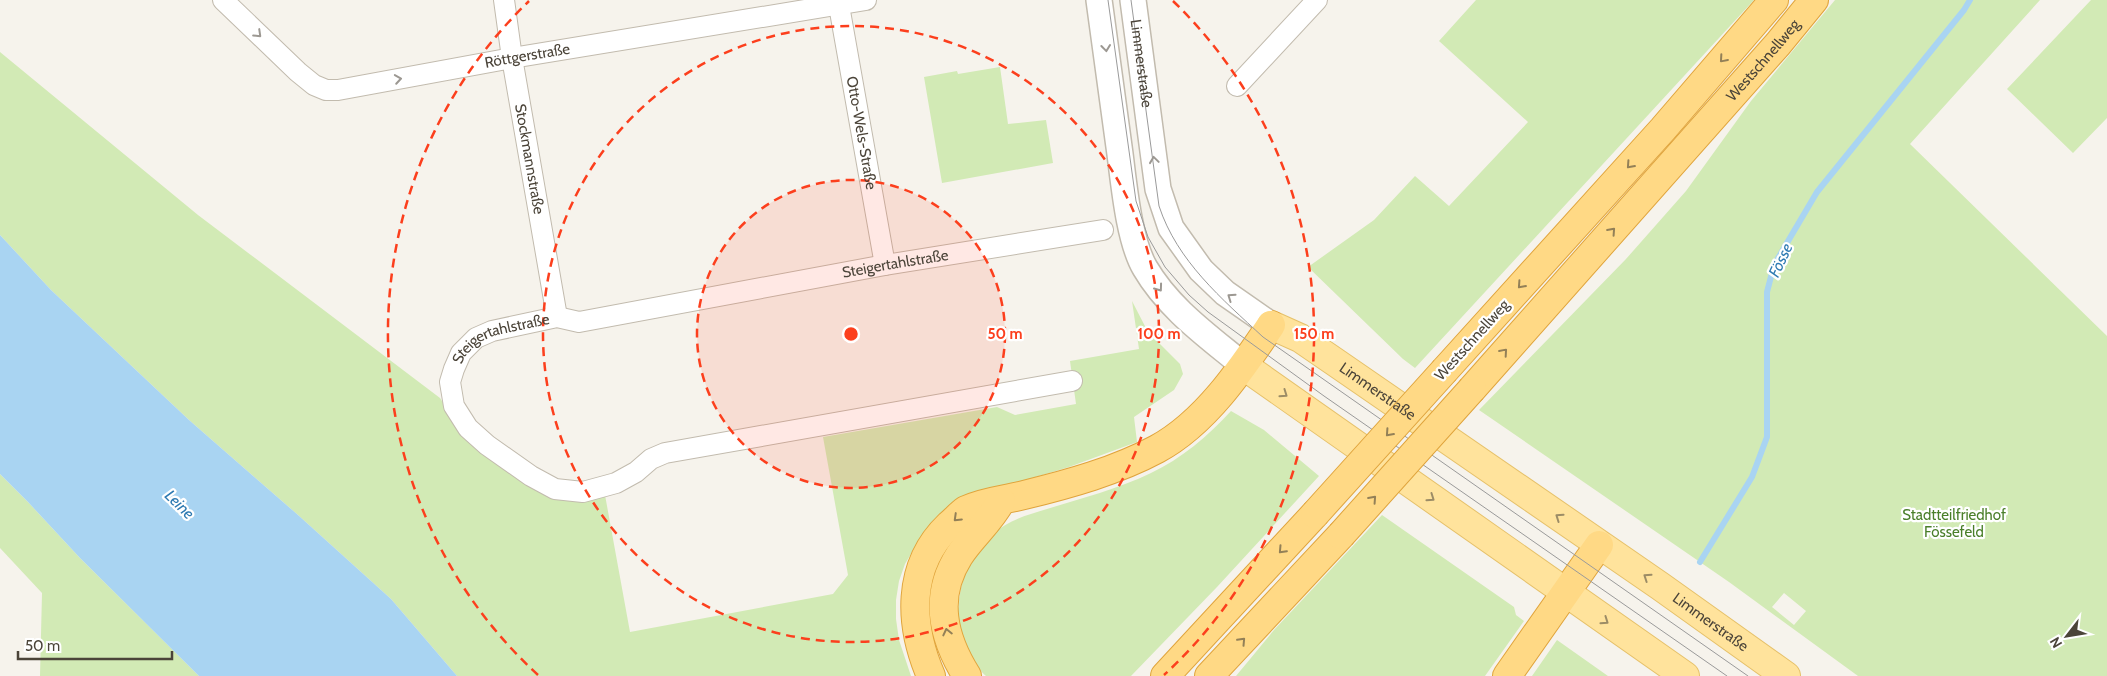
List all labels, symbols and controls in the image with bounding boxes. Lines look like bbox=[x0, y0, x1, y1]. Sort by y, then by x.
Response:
street label: Westschnellweg bbox=[1722, 15, 1804, 105]
street label: Limmerstraße bbox=[1127, 18, 1156, 109]
one-way arrow bbox=[252, 28, 261, 37]
street label: Röttgerstraße bbox=[483, 40, 572, 72]
one-way arrow bbox=[1100, 45, 1111, 53]
one-way arrow bbox=[1720, 53, 1729, 62]
one-way arrow bbox=[394, 74, 403, 84]
street label: Otto-Wels-Straße bbox=[843, 75, 881, 191]
street label: Stockmannstraße bbox=[511, 102, 548, 216]
one-way arrow bbox=[1149, 156, 1160, 164]
one-way arrow bbox=[1627, 159, 1636, 168]
one-way arrow bbox=[1606, 227, 1615, 236]
water label: Fösse bbox=[1764, 240, 1797, 280]
street label: Steigertahlstraße bbox=[841, 246, 950, 282]
one-way arrow bbox=[1518, 280, 1527, 289]
one-way arrow bbox=[1153, 282, 1162, 292]
one-way arrow bbox=[1228, 294, 1237, 303]
street label: Westschnellweg bbox=[1431, 295, 1513, 384]
street label: Steigertahlstraße bbox=[449, 310, 551, 366]
centre of rings bbox=[842, 325, 860, 343]
text: 50 m bbox=[987, 325, 1023, 343]
text: 100 m bbox=[1137, 325, 1181, 343]
text: 150 m bbox=[1294, 325, 1334, 343]
one-way arrow bbox=[1498, 349, 1507, 358]
street label: Limmerstraße bbox=[1336, 359, 1420, 424]
one-way arrow bbox=[1278, 388, 1287, 397]
one-way arrow bbox=[1386, 427, 1395, 436]
water label: Leine bbox=[161, 486, 198, 523]
one-way arrow bbox=[1425, 492, 1435, 501]
one-way arrow bbox=[1367, 496, 1376, 505]
park label: Stadtteilfriedhof Fössefeld bbox=[1902, 506, 2006, 541]
one-way arrow bbox=[953, 512, 962, 521]
one-way arrow bbox=[1555, 514, 1565, 523]
one-way arrow bbox=[1279, 544, 1288, 553]
one-way arrow bbox=[1643, 574, 1652, 583]
street label: Limmerstraße bbox=[1669, 589, 1752, 655]
north arrow bbox=[2042, 611, 2092, 661]
one-way arrow bbox=[1599, 615, 1609, 624]
scale bar bbox=[18, 628, 171, 660]
one-way arrow bbox=[942, 628, 953, 636]
text: N bbox=[2046, 634, 2066, 652]
text: 50 m bbox=[25, 637, 60, 655]
one-way arrow bbox=[1236, 637, 1245, 646]

